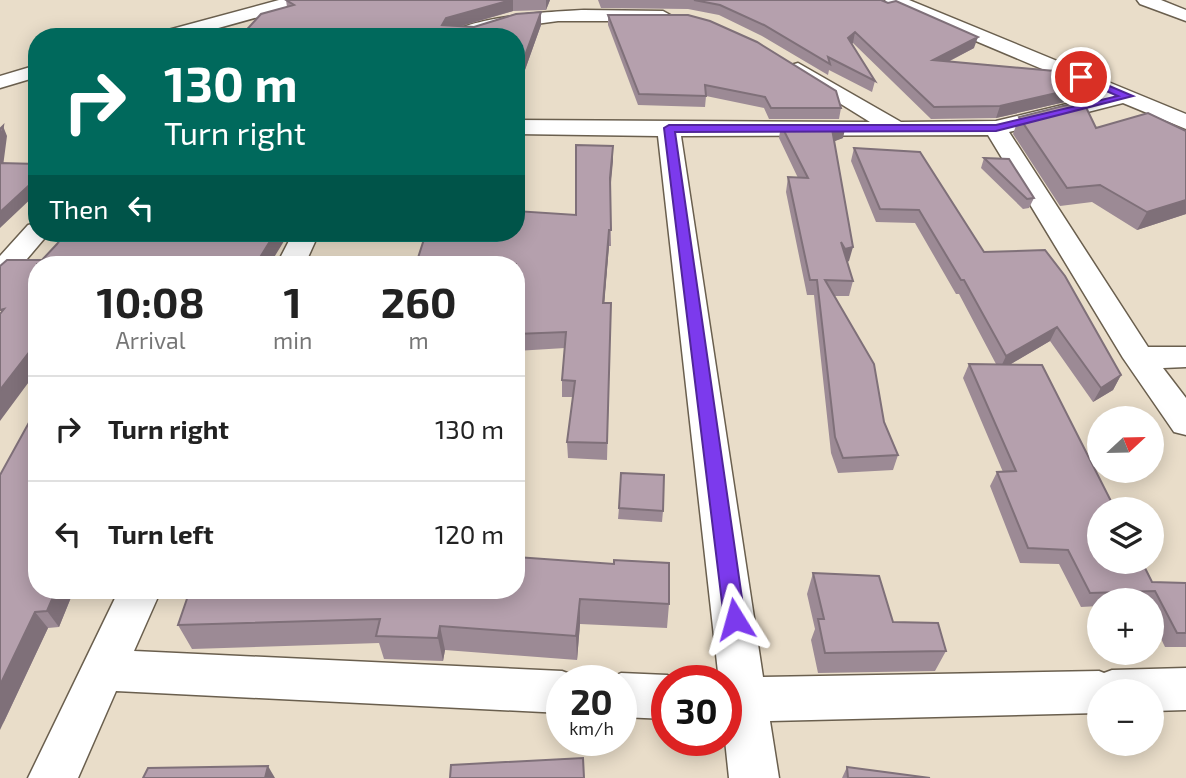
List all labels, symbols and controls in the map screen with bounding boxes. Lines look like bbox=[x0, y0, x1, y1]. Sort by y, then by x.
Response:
pin bbox=[1051, 47, 1111, 107]
text: 130 m bbox=[164, 53, 298, 112]
icon: right bbox=[49, 56, 140, 147]
icon: arrive bbox=[1062, 58, 1100, 96]
text: Turn right bbox=[164, 113, 306, 151]
icon: left bbox=[122, 189, 160, 227]
text: Then bbox=[49, 193, 108, 224]
text: 10:08 bbox=[96, 276, 205, 326]
text: 1 bbox=[284, 276, 302, 326]
text: 260 bbox=[381, 276, 456, 326]
text: Arrival bbox=[116, 326, 186, 354]
text: min bbox=[273, 326, 312, 354]
text: m bbox=[409, 326, 429, 354]
north arrow bbox=[1087, 406, 1164, 483]
map controls bbox=[1087, 406, 1164, 756]
icon: right bbox=[49, 410, 87, 448]
text: Turn right bbox=[108, 413, 229, 444]
text: 130 m bbox=[435, 413, 504, 444]
button: layers bbox=[1087, 497, 1164, 574]
icon: left bbox=[49, 515, 87, 553]
text: Turn left bbox=[108, 518, 214, 549]
text: 120 m bbox=[435, 518, 504, 549]
position arrow bbox=[698, 582, 772, 656]
button: + bbox=[1087, 588, 1164, 665]
speed limit sign: 30 bbox=[651, 665, 742, 756]
button: − bbox=[1087, 679, 1164, 756]
text: 20 bbox=[570, 680, 613, 722]
text: km/h bbox=[569, 717, 614, 739]

